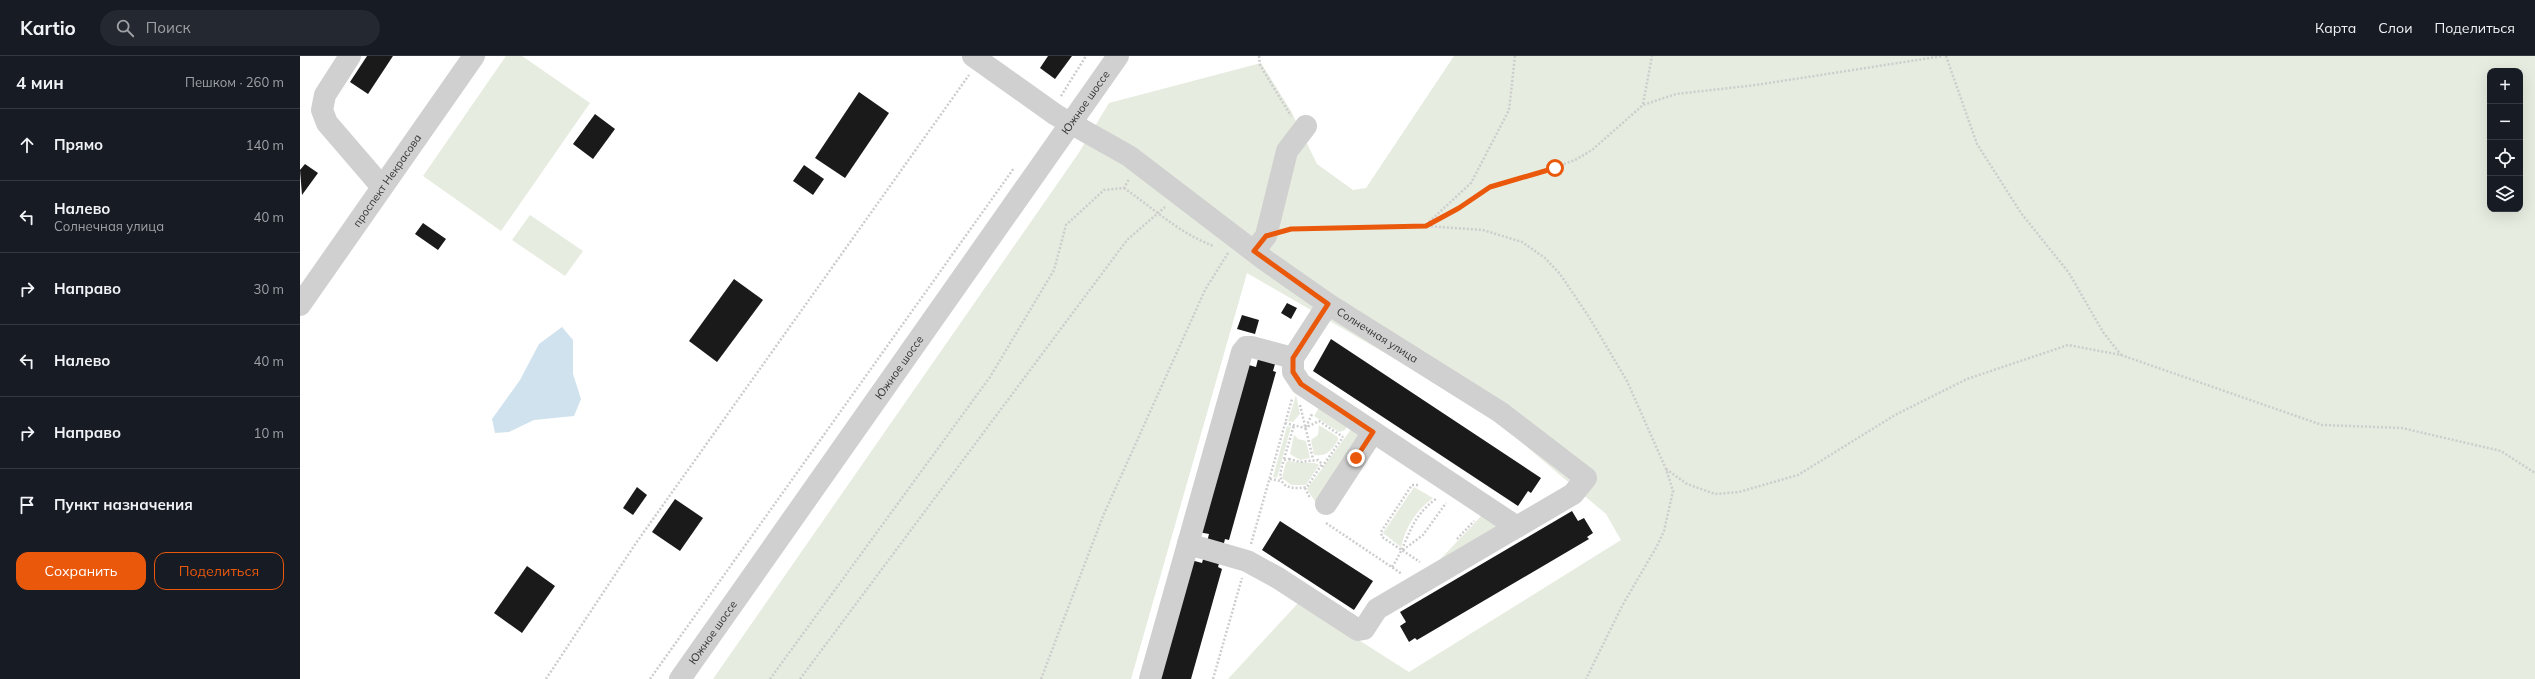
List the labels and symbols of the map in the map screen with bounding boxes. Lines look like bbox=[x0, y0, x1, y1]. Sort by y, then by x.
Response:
street label: Южное шоссе bbox=[1058, 68, 1113, 137]
street label: проспект Некрасова bbox=[350, 131, 424, 230]
route start bbox=[1546, 159, 1564, 177]
street label: Солнечная улица bbox=[1334, 304, 1421, 366]
street label: Южное шоссе bbox=[872, 333, 926, 402]
route end bbox=[1347, 449, 1365, 467]
street label: Южное шоссе bbox=[686, 598, 740, 667]

